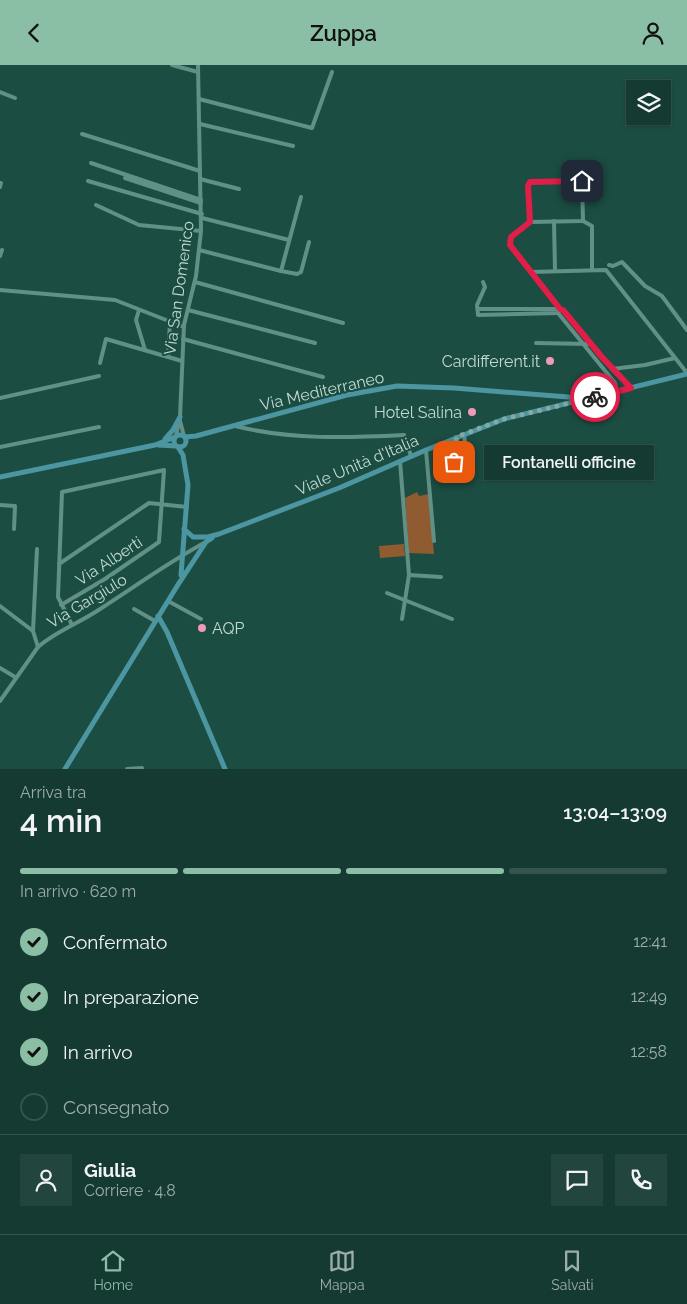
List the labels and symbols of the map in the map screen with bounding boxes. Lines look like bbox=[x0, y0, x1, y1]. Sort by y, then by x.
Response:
pin bbox=[561, 160, 603, 202]
street label: Via San Domenico bbox=[160, 220, 198, 356]
place label: Cardifferent.it bbox=[442, 352, 541, 371]
marker: Cardifferent.it bbox=[544, 355, 556, 367]
street label: Via Mediterraneo bbox=[258, 367, 386, 415]
courier bbox=[570, 372, 620, 422]
place label: Hotel Salina bbox=[374, 403, 462, 422]
marker: Hotel Salina bbox=[466, 406, 478, 418]
street label: Viale Unità d'Italia bbox=[293, 431, 421, 499]
pin bbox=[433, 441, 475, 483]
callout: Fontanelli officine bbox=[484, 445, 654, 479]
street label: Via Alberti bbox=[72, 532, 146, 590]
street label: Via Gargiulo bbox=[44, 570, 130, 632]
place label: AQP bbox=[212, 619, 244, 638]
marker: AQP bbox=[196, 622, 208, 634]

